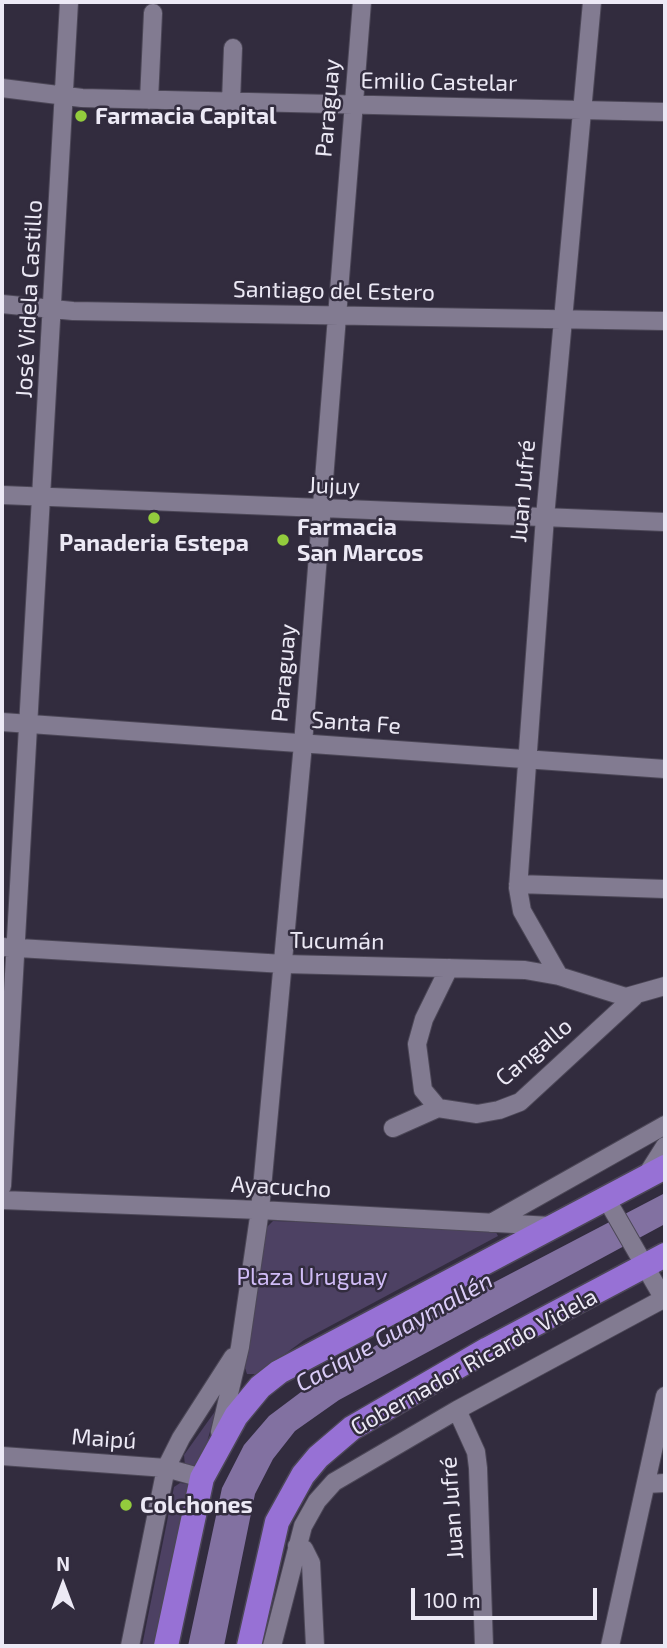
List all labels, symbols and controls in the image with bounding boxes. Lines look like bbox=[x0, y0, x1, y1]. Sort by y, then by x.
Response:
street label: Paraguay bbox=[310, 58, 346, 158]
street label: Emilio Castelar bbox=[360, 67, 518, 97]
place label: Farmacia Capital bbox=[95, 102, 277, 130]
marker: Farmacia Capital bbox=[73, 108, 89, 124]
street label: José Videla Castillo bbox=[10, 199, 48, 399]
street label: Santiago del Estero bbox=[233, 275, 435, 307]
street label: Juan Jufré bbox=[505, 438, 541, 544]
street label: Jujuy bbox=[308, 471, 360, 501]
marker: Panaderia Estepa bbox=[146, 510, 162, 526]
place label: Farmacia San Marcos bbox=[297, 513, 423, 567]
place label: Panaderia Estepa bbox=[59, 529, 249, 557]
marker: Farmacia San Marcos bbox=[275, 532, 291, 548]
street label: Paraguay bbox=[266, 623, 302, 723]
street label: Santa Fe bbox=[310, 706, 402, 740]
street label: Tucumán bbox=[289, 926, 385, 956]
street label: Cangallo bbox=[490, 1012, 578, 1092]
street label: Ayacucho bbox=[230, 1171, 332, 1203]
park label: Plaza Uruguay bbox=[237, 1263, 387, 1291]
water label: Cacique Guaymallén bbox=[290, 1266, 498, 1398]
street label: Gobernador Ricardo Videla bbox=[346, 1283, 602, 1441]
street label: Maipú bbox=[71, 1423, 137, 1455]
street label: Juan Jufré bbox=[435, 1456, 469, 1560]
place label: Colchones bbox=[140, 1491, 253, 1519]
marker: Colchones bbox=[118, 1497, 134, 1513]
north arrow bbox=[28, 1550, 98, 1620]
text: N bbox=[56, 1552, 70, 1575]
scale bar bbox=[415, 1574, 600, 1618]
text: 100 m bbox=[424, 1587, 481, 1612]

